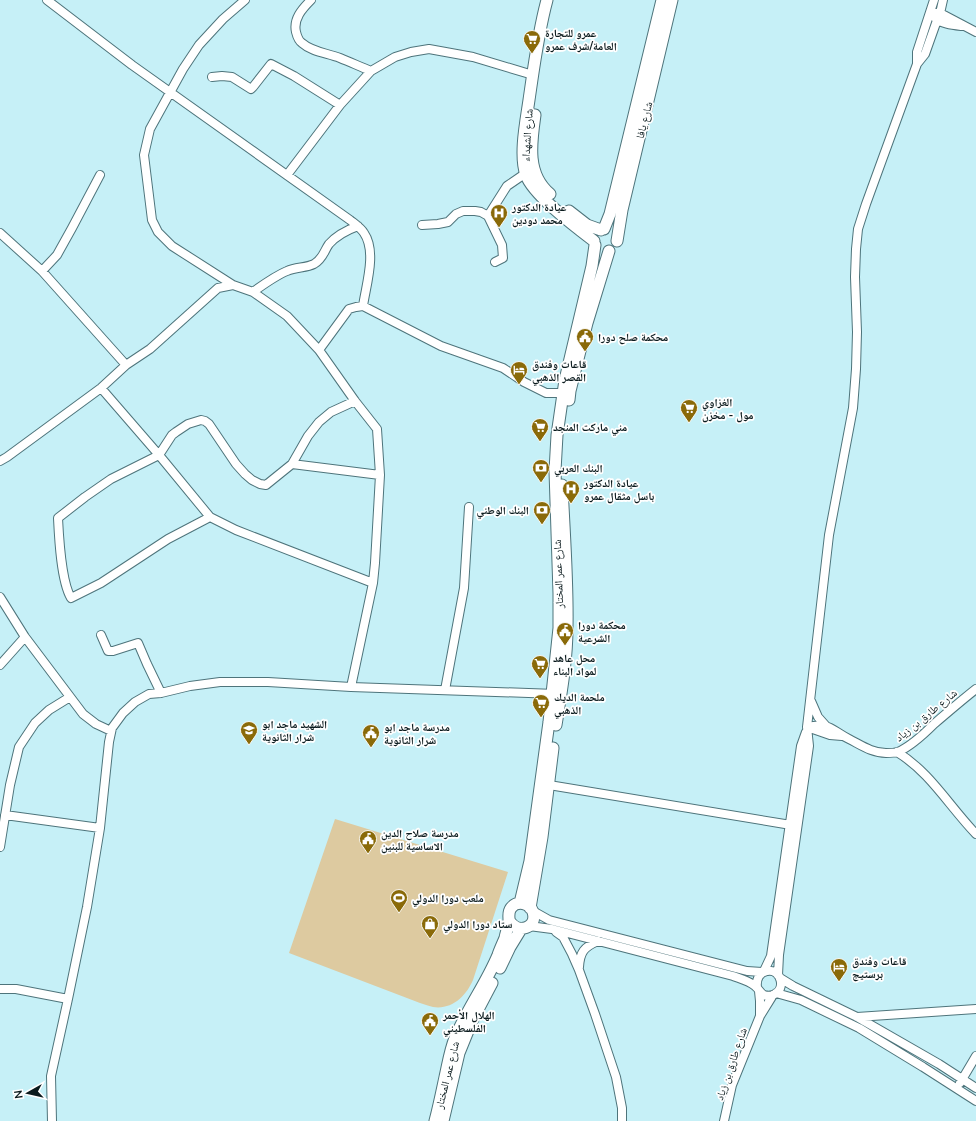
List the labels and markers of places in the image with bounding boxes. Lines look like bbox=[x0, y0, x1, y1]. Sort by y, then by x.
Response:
place label: عمرو للتجارة العامة/شرف عمرو bbox=[545, 26, 617, 53]
supermarket icon: عمرو للتجارة العامة/شرف عمرو bbox=[522, 29, 542, 54]
place label: عيادة الدكتور محمد دودين bbox=[511, 200, 567, 228]
hospital icon: عيادة الدكتور محمد دودين bbox=[489, 203, 509, 228]
public building icon: محكمة صلح دورا bbox=[575, 327, 595, 352]
place label: محكمة صلح دورا bbox=[598, 330, 668, 345]
place label: قاعات وفندق القصر الذهبي bbox=[532, 357, 587, 386]
hotel icon: قاعات وفندق القصر الذهبي bbox=[509, 360, 529, 385]
place label: الغزاوي مول - مخزن bbox=[702, 395, 754, 423]
supermarket icon: الغزاوي مول - مخزن bbox=[679, 398, 699, 423]
supermarket icon: مني ماركت المنجد bbox=[530, 417, 550, 442]
place label: مني ماركت المنجد bbox=[553, 420, 627, 436]
bank icon: البنك العربي bbox=[531, 458, 551, 483]
place label: البنك العربي bbox=[554, 461, 603, 477]
place label: عيادة الدكتور باسل مثقال عمرو bbox=[583, 476, 654, 504]
hospital icon: عيادة الدكتور باسل مثقال عمرو bbox=[561, 479, 581, 504]
bank icon: البنك الوطني bbox=[532, 500, 552, 525]
place label: البنك الوطني bbox=[477, 503, 529, 519]
place label: محكمة دورا الشرعية bbox=[578, 618, 626, 645]
public building icon: محكمة دورا الشرعية bbox=[555, 621, 575, 646]
place label: محل عاهد لمواد البناء bbox=[553, 651, 596, 678]
supermarket icon: محل عاهد لمواد البناء bbox=[530, 654, 550, 679]
place label: ملحمة الديك الذهبي bbox=[554, 690, 605, 719]
supermarket icon: ملحمة الديك الذهبي bbox=[531, 693, 551, 718]
place label: الشهيد ماجد ابو شرار الثانوية bbox=[262, 717, 327, 744]
school or university icon: الشهيد ماجد ابو شرار الثانوية bbox=[239, 720, 259, 745]
place label: مدرسة ماجد ابو شرار الثانوية bbox=[384, 720, 450, 747]
public building icon: مدرسة ماجد ابو شرار الثانوية bbox=[361, 723, 381, 748]
place label: مدرسة صلاح الدين الاساسية للبنين bbox=[381, 826, 459, 854]
public building icon: مدرسة صلاح الدين الاساسية للبنين bbox=[358, 829, 378, 854]
sports icon: ملعب دورا الدولي bbox=[389, 888, 409, 913]
place label: ملعب دورا الدولي bbox=[412, 891, 484, 907]
shop icon: ستاد دورا الدولي bbox=[420, 914, 440, 939]
place label: ستاد دورا الدولي bbox=[443, 917, 513, 933]
place label: قاعات وفندق برستيج bbox=[852, 954, 907, 982]
hotel icon: قاعات وفندق برستيج bbox=[829, 957, 849, 982]
place label: الهلال الأحمر الفلسطيني bbox=[442, 1008, 495, 1037]
public building icon: الهلال الأحمر الفلسطيني bbox=[420, 1011, 440, 1036]

